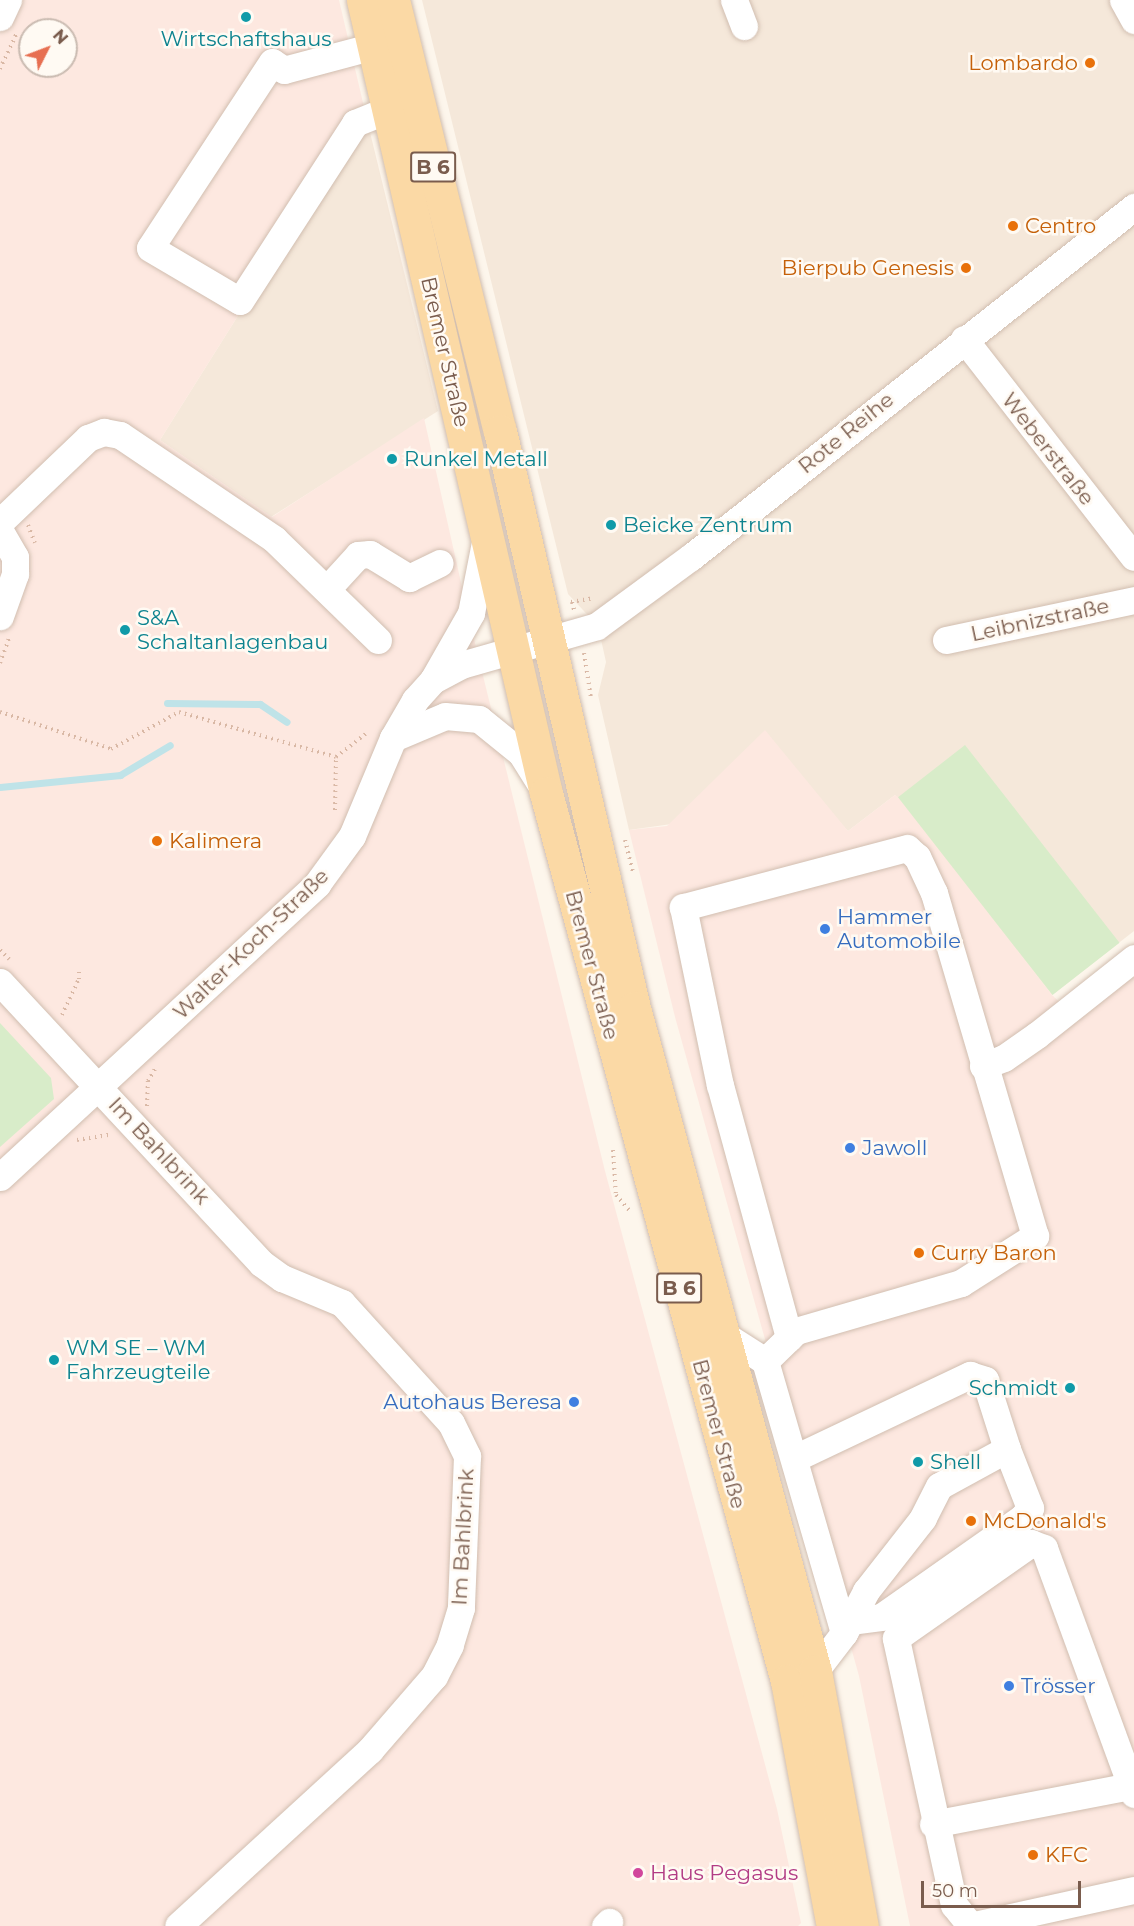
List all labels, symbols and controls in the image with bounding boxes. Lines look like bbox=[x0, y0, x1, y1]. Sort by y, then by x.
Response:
marker: Wirtschaftshaus bbox=[239, 10, 253, 24]
north arrow bbox=[18, 18, 78, 78]
text: N bbox=[49, 26, 72, 48]
place label: Wirtschaftshaus bbox=[160, 26, 332, 52]
place label: Lombardo bbox=[968, 50, 1078, 76]
marker: Lombardo bbox=[1083, 56, 1097, 70]
road number: B 6 bbox=[409, 150, 457, 184]
place label: Centro bbox=[1025, 213, 1096, 239]
marker: Centro bbox=[1006, 219, 1020, 233]
place label: Bierpub Genesis bbox=[782, 255, 954, 281]
marker: Bierpub Genesis bbox=[959, 261, 973, 275]
street label: Bremer Straße bbox=[415, 274, 475, 430]
street label: Rote Reihe bbox=[793, 387, 899, 479]
street label: Weberstraße bbox=[996, 388, 1100, 510]
place label: Runkel Metall bbox=[404, 446, 548, 472]
marker: Runkel Metall bbox=[385, 452, 399, 466]
place label: Beicke Zentrum bbox=[623, 512, 793, 538]
marker: Beicke Zentrum bbox=[604, 518, 618, 532]
street label: Leibnizstraße bbox=[969, 593, 1111, 647]
place label: S&A Schaltanlagenbau bbox=[137, 605, 328, 655]
marker: S&A Schaltanlagenbau bbox=[118, 623, 132, 637]
place label: Kalimera bbox=[169, 828, 262, 854]
marker: Kalimera bbox=[150, 834, 164, 848]
street label: Walter-Koch-Straße bbox=[168, 863, 334, 1025]
street label: Bremer Straße bbox=[560, 888, 624, 1042]
place label: Hammer Automobile bbox=[837, 904, 961, 954]
marker: Hammer Automobile bbox=[818, 922, 832, 936]
street label: Im Bahlbrink bbox=[103, 1092, 215, 1210]
place label: Jawoll bbox=[862, 1135, 927, 1161]
marker: Jawoll bbox=[843, 1141, 857, 1155]
place label: Curry Baron bbox=[931, 1240, 1057, 1266]
marker: Curry Baron bbox=[912, 1246, 926, 1260]
road number: B 6 bbox=[655, 1271, 703, 1305]
place label: WM SE – WM Fahrzeugteile bbox=[66, 1335, 210, 1385]
marker: WM SE – WM Fahrzeugteile bbox=[47, 1353, 61, 1367]
street label: Bremer Straße bbox=[687, 1357, 751, 1511]
place label: Schmidt bbox=[969, 1375, 1058, 1401]
marker: Schmidt bbox=[1063, 1381, 1077, 1395]
place label: Autohaus Beresa bbox=[383, 1389, 562, 1415]
marker: Autohaus Beresa bbox=[567, 1395, 581, 1409]
place label: Shell bbox=[930, 1449, 981, 1475]
marker: Shell bbox=[911, 1455, 925, 1469]
street label: Im Bahlbrink bbox=[447, 1468, 479, 1606]
place label: McDonald's bbox=[983, 1508, 1106, 1534]
marker: McDonald's bbox=[964, 1514, 978, 1528]
place label: Trösser bbox=[1021, 1673, 1096, 1699]
marker: Trösser bbox=[1002, 1679, 1016, 1693]
place label: KFC bbox=[1045, 1842, 1088, 1868]
marker: KFC bbox=[1026, 1848, 1040, 1862]
place label: Haus Pegasus bbox=[650, 1860, 798, 1886]
marker: Haus Pegasus bbox=[631, 1866, 645, 1880]
scale bar bbox=[924, 1869, 1084, 1907]
text: 50 m bbox=[932, 1880, 978, 1902]

